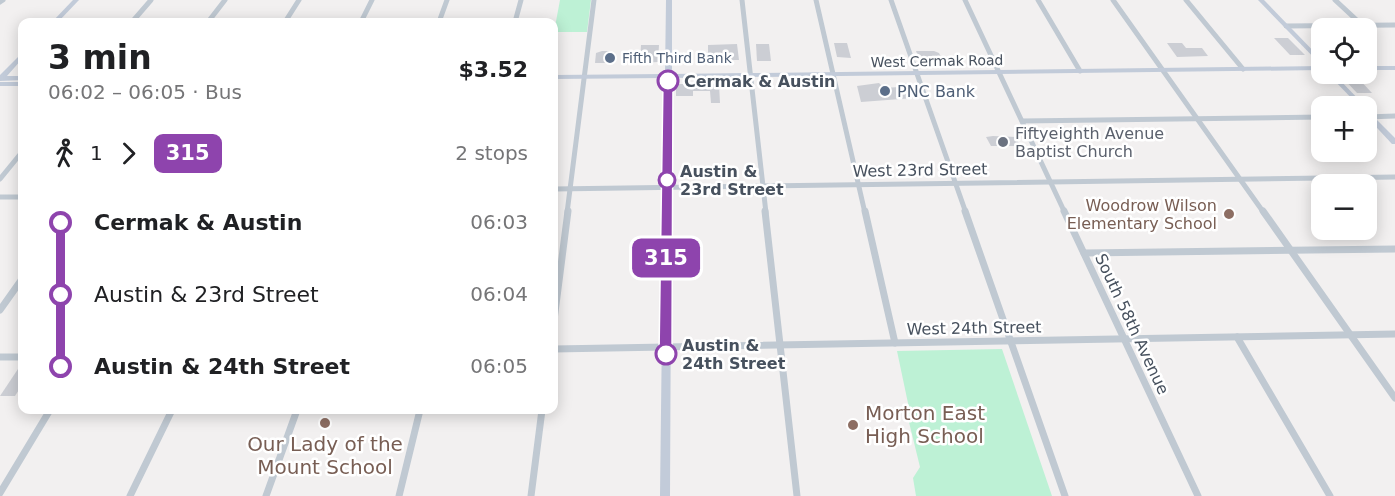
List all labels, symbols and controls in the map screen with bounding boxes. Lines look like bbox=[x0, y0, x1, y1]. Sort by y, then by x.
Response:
map controls bbox=[1311, 18, 1377, 240]
button: locate bbox=[1311, 18, 1377, 84]
text: 3 min bbox=[48, 38, 152, 77]
place label: Fifth Third Bank bbox=[622, 50, 733, 66]
marker: Fifth Third Bank bbox=[603, 51, 617, 65]
street label: West Cermak Road bbox=[871, 52, 1003, 70]
text: $3.52 bbox=[458, 57, 528, 82]
marker: Cermak & Austin bbox=[657, 70, 679, 92]
place label: Cermak & Austin bbox=[684, 72, 836, 91]
text: 06:02 – 06:05 · Bus bbox=[48, 80, 242, 104]
place label: PNC Bank bbox=[897, 82, 976, 101]
marker: PNC Bank bbox=[878, 84, 892, 98]
button: + bbox=[1311, 96, 1377, 162]
place label: Fiftyeighth Avenue Baptist Church bbox=[1015, 124, 1164, 161]
marker: Fiftyeighth Avenue Baptist Church bbox=[996, 135, 1010, 149]
icon: walk bbox=[48, 137, 81, 170]
icon: forward bbox=[112, 137, 145, 170]
text: 1 bbox=[90, 141, 103, 165]
text: 315 bbox=[166, 141, 210, 165]
text: 2 stops bbox=[455, 141, 528, 165]
street label: West 23rd Street bbox=[852, 159, 988, 181]
place label: Austin & 23rd Street bbox=[680, 162, 784, 199]
marker: Austin & 23rd Street bbox=[658, 171, 676, 189]
button: − bbox=[1311, 174, 1377, 240]
place label: Woodrow Wilson Elementary School bbox=[1067, 196, 1217, 233]
marker: Woodrow Wilson Elementary School bbox=[1222, 207, 1236, 221]
text: Cermak & Austin bbox=[94, 210, 302, 235]
text: 06:03 bbox=[470, 210, 528, 234]
line badge: 315 bbox=[632, 238, 700, 278]
text: 315 bbox=[644, 246, 688, 270]
street label: South 58th Avenue bbox=[1091, 251, 1173, 397]
text: Austin & 23rd Street bbox=[94, 282, 319, 307]
text: 06:04 bbox=[470, 282, 528, 306]
street label: West 24th Street bbox=[906, 317, 1042, 339]
place label: Austin & 24th Street bbox=[682, 336, 786, 373]
marker: Austin & 24th Street bbox=[655, 343, 677, 365]
text: Austin & 24th Street bbox=[94, 354, 350, 379]
text: 06:05 bbox=[470, 354, 528, 378]
place label: Morton East High School bbox=[865, 401, 985, 448]
marker: Our Lady of the Mount School bbox=[318, 416, 332, 430]
marker: Morton East High School bbox=[846, 418, 860, 432]
place label: Our Lady of the Mount School bbox=[247, 432, 403, 479]

